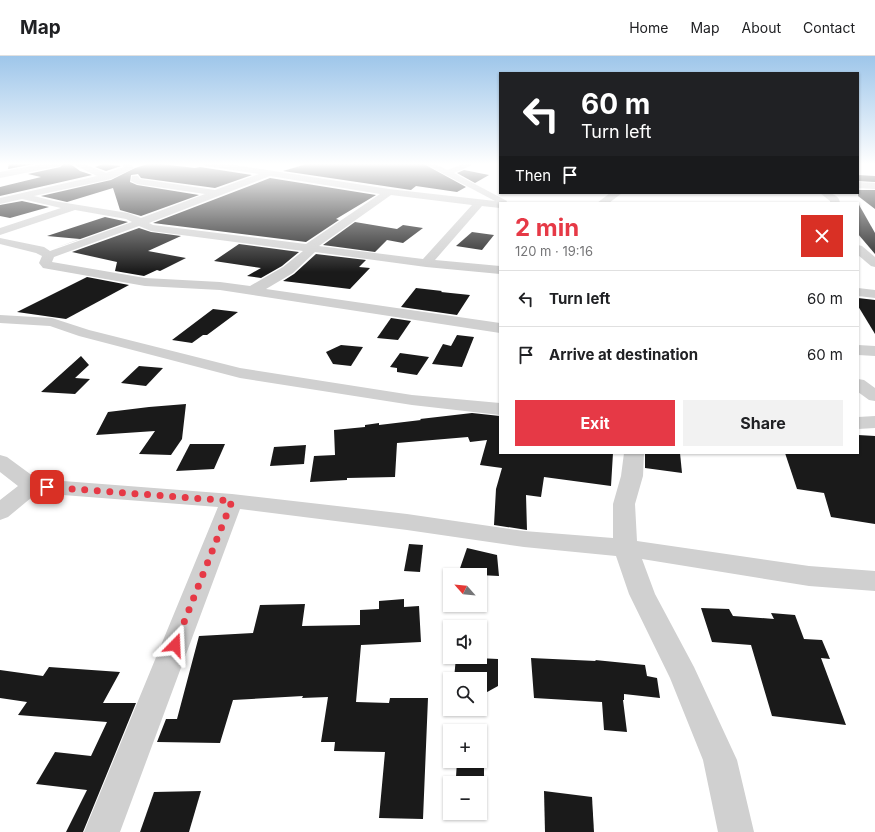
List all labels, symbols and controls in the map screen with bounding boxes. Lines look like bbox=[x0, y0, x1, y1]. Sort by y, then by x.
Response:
text: Map bbox=[20, 16, 61, 39]
text: Home bbox=[629, 19, 668, 36]
text: Map bbox=[690, 19, 720, 36]
text: About bbox=[742, 19, 781, 36]
text: Contact bbox=[803, 19, 855, 36]
text: 60 m bbox=[581, 87, 650, 121]
icon: left bbox=[515, 88, 567, 140]
text: Turn left bbox=[581, 121, 651, 142]
icon: arrive bbox=[559, 164, 581, 186]
text: Then bbox=[515, 166, 551, 185]
text: 2 min bbox=[515, 213, 579, 242]
button: close bbox=[801, 215, 843, 257]
text: 120 m · 19:16 bbox=[515, 243, 593, 259]
icon: left bbox=[515, 288, 537, 310]
text: Turn left bbox=[549, 289, 610, 308]
text: 60 m bbox=[807, 289, 843, 308]
icon: arrive bbox=[515, 344, 537, 366]
text: Arrive at destination bbox=[549, 345, 698, 364]
text: 60 m bbox=[807, 345, 843, 364]
button: Exit bbox=[515, 400, 675, 446]
button: Share bbox=[683, 400, 843, 446]
pin bbox=[30, 470, 64, 504]
icon: arrive bbox=[36, 476, 58, 498]
north arrow bbox=[443, 568, 487, 612]
map controls bbox=[443, 568, 487, 820]
button: sound bbox=[443, 620, 487, 664]
position arrow bbox=[154, 624, 196, 666]
button: search bbox=[443, 672, 487, 716]
button: + bbox=[443, 724, 487, 768]
button: − bbox=[443, 776, 487, 820]

